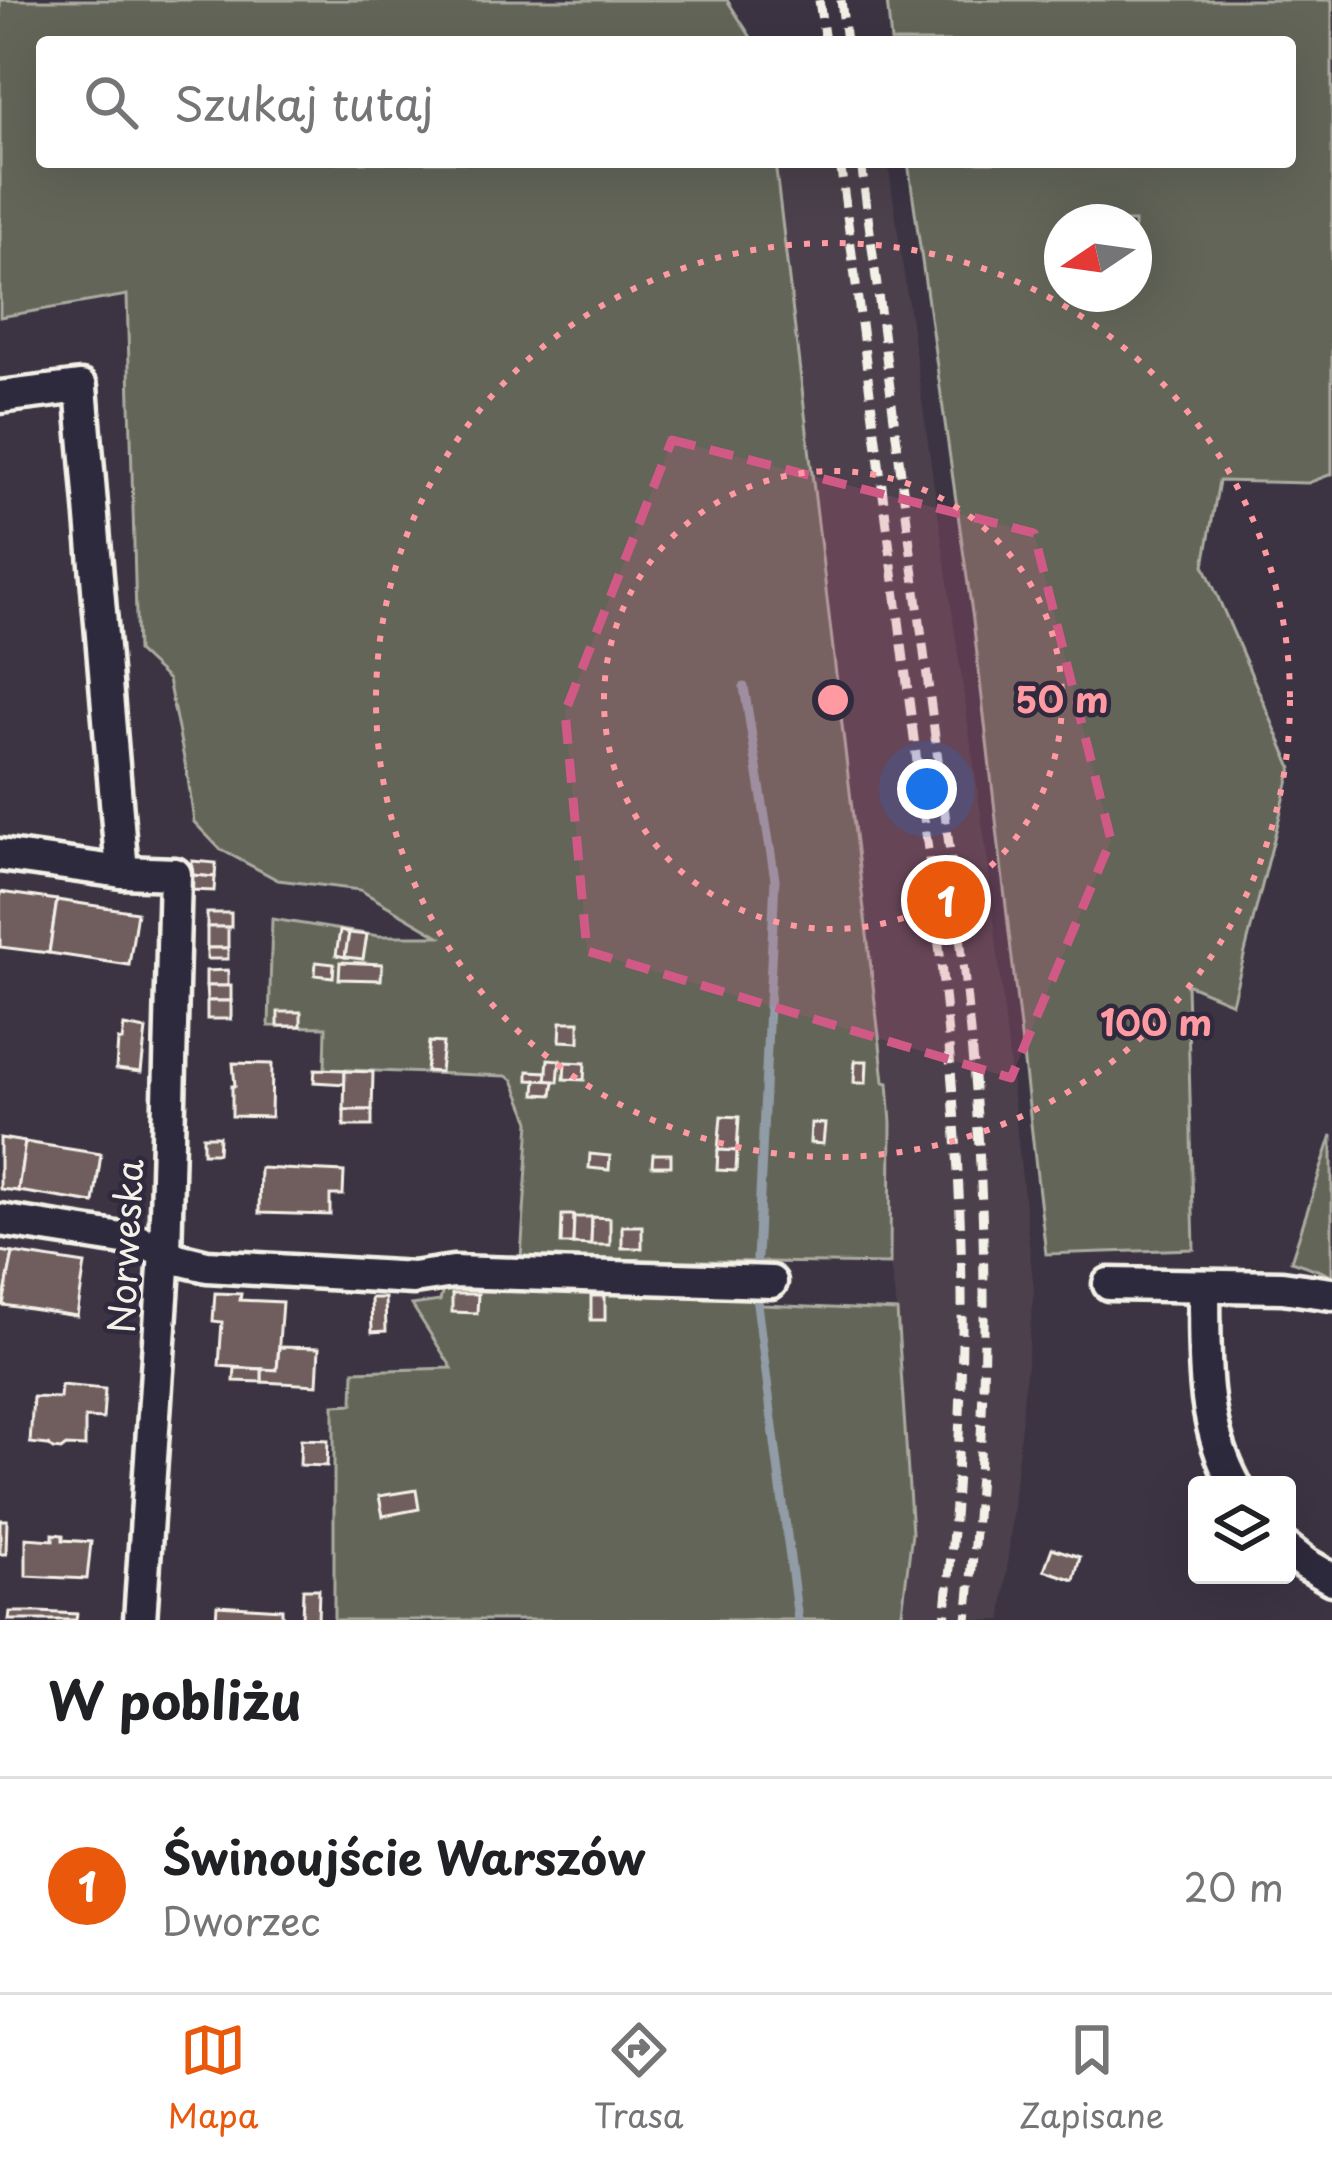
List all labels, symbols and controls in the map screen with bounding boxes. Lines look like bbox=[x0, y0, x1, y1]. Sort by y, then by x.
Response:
search box bbox=[36, 36, 1296, 168]
text: Szukaj tutaj bbox=[174, 68, 434, 136]
icon: search bbox=[78, 69, 144, 135]
north arrow bbox=[1044, 204, 1152, 312]
text: 50 m bbox=[1015, 671, 1109, 725]
centre of rings bbox=[812, 679, 854, 721]
your location bbox=[897, 759, 957, 819]
pin: 1 bbox=[907, 855, 985, 945]
text: 100 m bbox=[1100, 994, 1212, 1048]
street label: Norweska bbox=[92, 1157, 156, 1334]
map controls bbox=[1188, 1476, 1296, 1584]
button: layers bbox=[1188, 1476, 1296, 1584]
text: W pobliżu bbox=[48, 1660, 302, 1737]
text: Świnoujście Warszów bbox=[162, 1822, 646, 1890]
text: 1 bbox=[78, 1856, 96, 1915]
text: 20 m bbox=[1183, 1856, 1284, 1915]
text: Dworzec bbox=[162, 1890, 321, 1949]
tab: Mapa bbox=[168, 2017, 258, 2139]
tab: Trasa bbox=[594, 2017, 684, 2139]
tab: Zapisane bbox=[1019, 2017, 1164, 2139]

